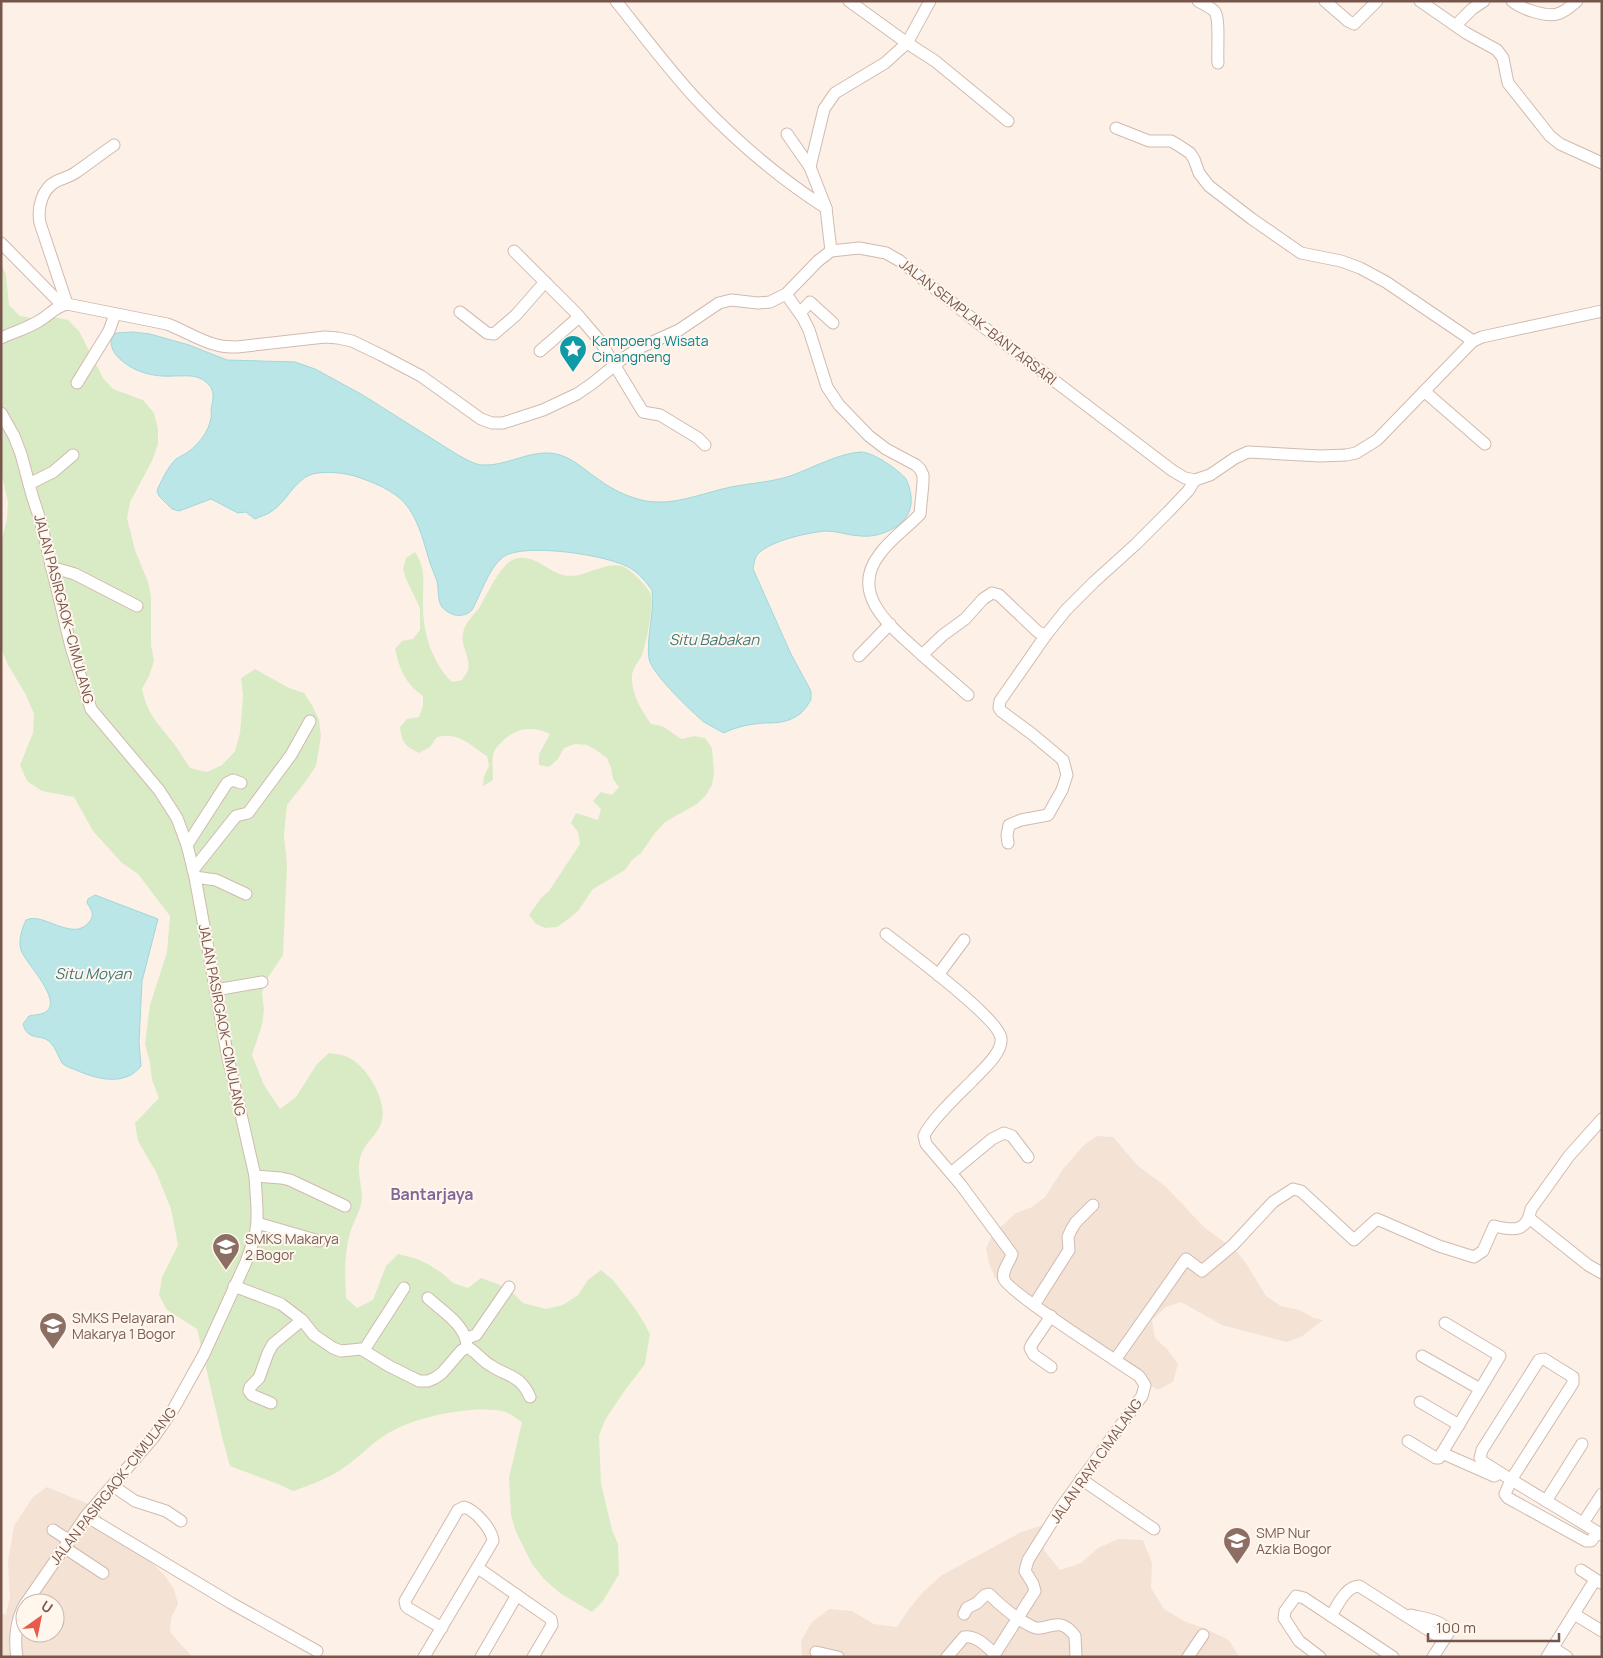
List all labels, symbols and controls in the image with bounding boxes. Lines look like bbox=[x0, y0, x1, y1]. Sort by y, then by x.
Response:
street label: JALAN SEMPLAK–BANTARSARI bbox=[896, 254, 1061, 389]
place label: Kampoeng Wisata Cinangneng bbox=[592, 331, 709, 366]
place icon: Kampoeng Wisata Cinangneng bbox=[558, 334, 588, 373]
street label: JALAN PASIRGAOK–CIMULANG bbox=[30, 512, 99, 706]
water label: Situ Babakan bbox=[669, 629, 760, 650]
street label: JALAN PASIRGAOK–CIMULANG bbox=[195, 922, 250, 1118]
water label: Situ Moyan bbox=[55, 963, 132, 984]
district label: Bantarjaya bbox=[390, 1183, 474, 1205]
place label: SMKS Makarya 2 Bogor bbox=[245, 1229, 339, 1264]
school or university icon: SMKS Makarya 2 Bogor bbox=[211, 1232, 241, 1271]
place label: SMKS Pelayaran Makarya 1 Bogor bbox=[72, 1308, 176, 1343]
school or university icon: SMKS Pelayaran Makarya 1 Bogor bbox=[38, 1311, 68, 1350]
street label: JALAN RAYA CIMALANG bbox=[1045, 1394, 1146, 1527]
street label: JALAN PASIRGAOK–CIMULANG bbox=[45, 1403, 180, 1568]
place label: SMP Nur Azkia Bogor bbox=[1256, 1523, 1332, 1558]
school or university icon: SMP Nur Azkia Bogor bbox=[1222, 1526, 1252, 1565]
north arrow bbox=[15, 1593, 65, 1643]
text: U bbox=[38, 1596, 57, 1617]
scale bar bbox=[1428, 1610, 1559, 1642]
text: 100 m bbox=[1436, 1617, 1476, 1638]

